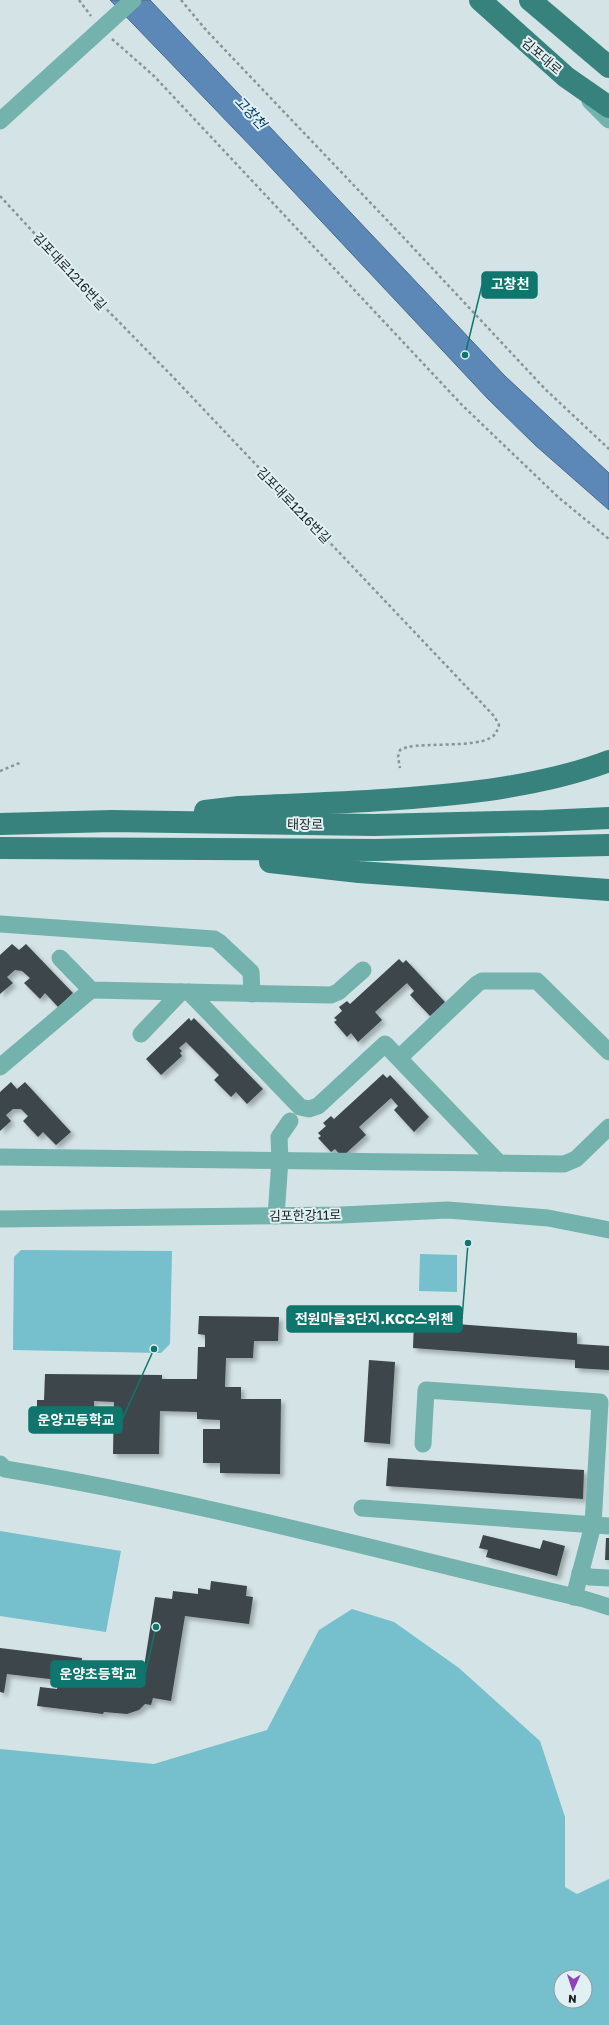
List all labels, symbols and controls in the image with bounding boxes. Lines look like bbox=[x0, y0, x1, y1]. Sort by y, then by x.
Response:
street label: 김포대로 bbox=[519, 34, 565, 78]
water label: 고창천 bbox=[232, 92, 271, 133]
street label: 김포대로1216번길 bbox=[30, 229, 110, 313]
callout: 고창천 bbox=[482, 272, 537, 298]
text: 고창천 bbox=[491, 275, 529, 292]
street label: 김포대로1216번길 bbox=[254, 464, 334, 546]
street label: 태장로 bbox=[287, 816, 323, 832]
street label: 김포한강11로 bbox=[269, 1206, 341, 1224]
callout: 전원마을3단지.KCC스위첸 bbox=[287, 1306, 462, 1332]
text: 전원마을3단지.KCC스위첸 bbox=[295, 1310, 453, 1327]
callout: 운양고등학교 bbox=[29, 1407, 122, 1433]
text: 운양고등학교 bbox=[37, 1411, 115, 1428]
callout: 운양초등학교 bbox=[51, 1661, 145, 1687]
text: 운양초등학교 bbox=[59, 1665, 137, 1682]
north arrow bbox=[553, 1969, 593, 2009]
text: N bbox=[568, 1993, 577, 2006]

